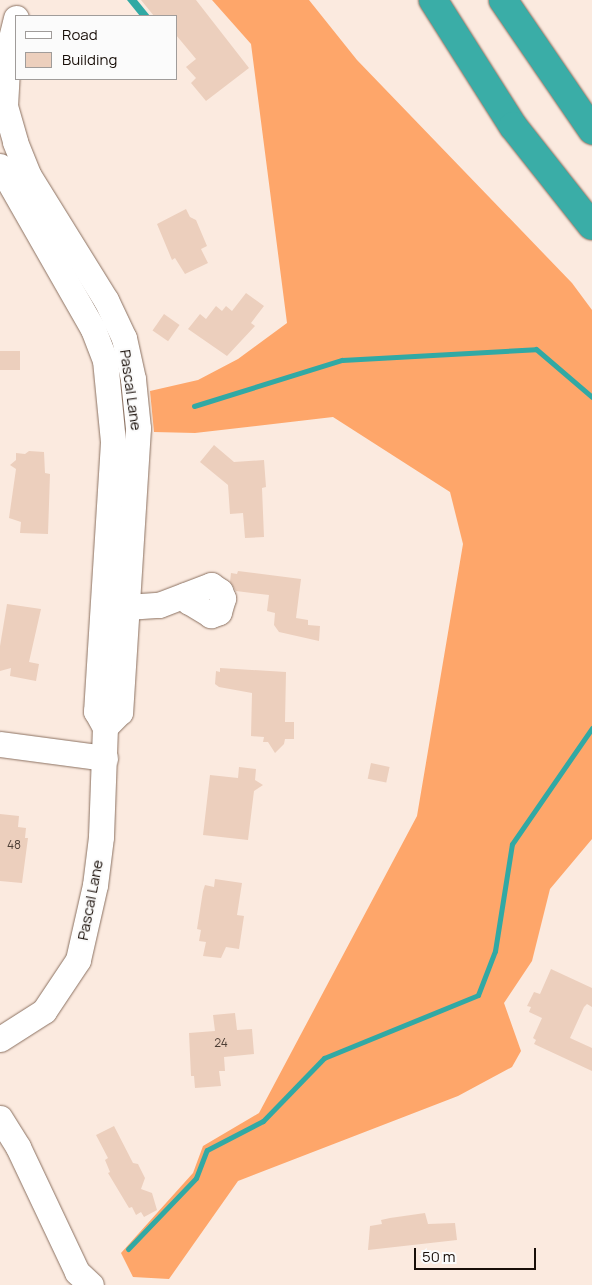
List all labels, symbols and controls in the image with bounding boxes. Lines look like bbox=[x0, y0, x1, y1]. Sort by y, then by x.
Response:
legend bbox=[15, 15, 178, 80]
text: Road bbox=[62, 24, 98, 45]
text: Building bbox=[62, 49, 117, 70]
street label: Pascal Lane bbox=[116, 348, 146, 432]
house number: 48 bbox=[7, 838, 21, 852]
street label: Pascal Lane bbox=[73, 858, 107, 942]
house number: 24 bbox=[214, 1036, 228, 1050]
scale bar bbox=[417, 1238, 540, 1270]
text: 50 m bbox=[422, 1246, 456, 1267]

